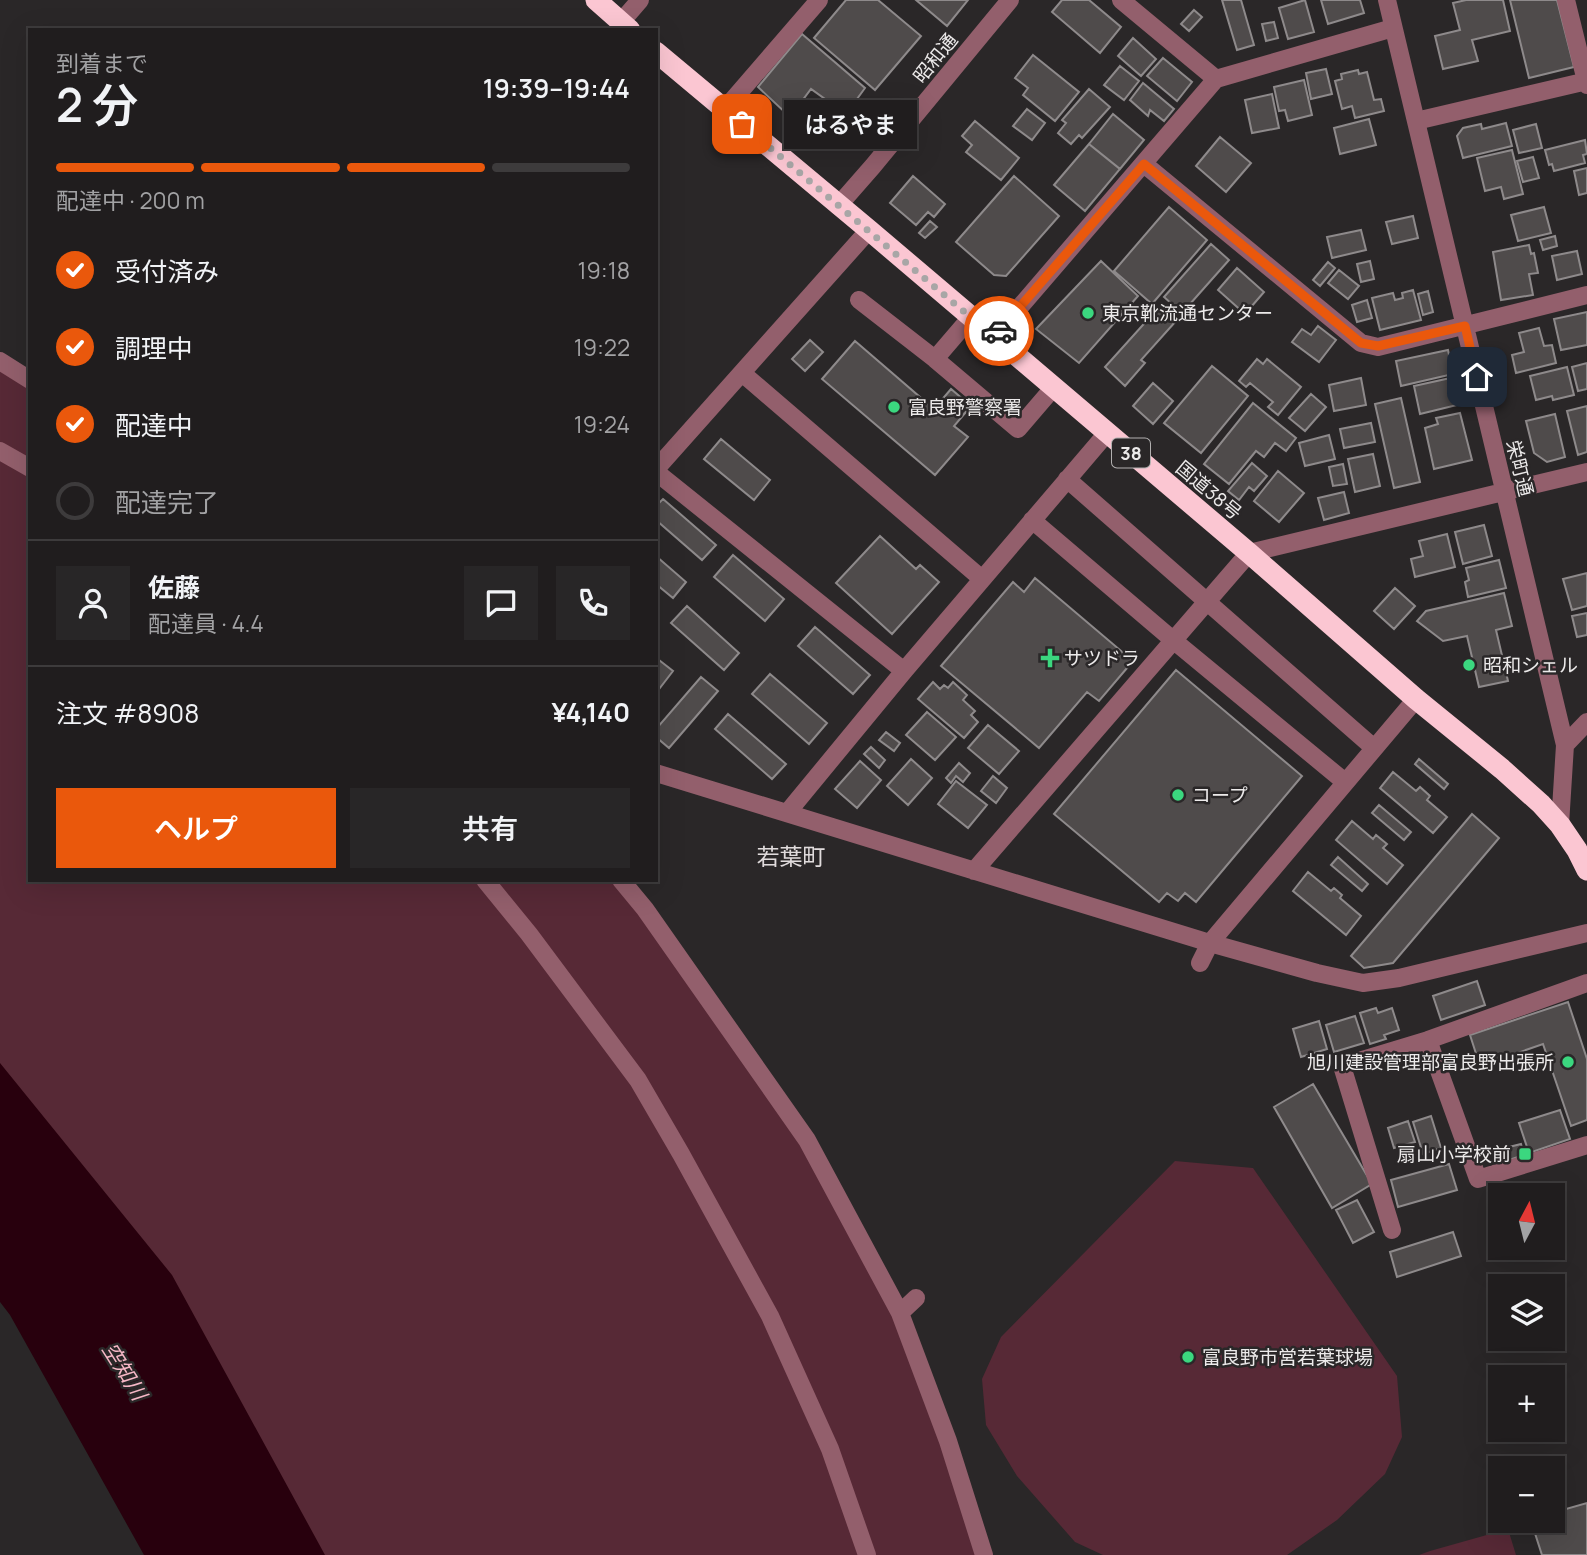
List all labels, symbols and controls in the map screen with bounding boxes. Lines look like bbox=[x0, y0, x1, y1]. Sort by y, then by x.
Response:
street label: 昭和通 bbox=[907, 28, 963, 88]
text: 到着まで bbox=[56, 47, 148, 79]
text: 19:39–19:44 bbox=[483, 70, 630, 106]
text: 2 分 bbox=[56, 73, 138, 136]
pin bbox=[712, 94, 772, 154]
callout: はるやま bbox=[784, 100, 917, 148]
icon: bag bbox=[723, 105, 761, 143]
text: はるやま bbox=[805, 108, 897, 140]
text: 配達中 · 200 m bbox=[56, 184, 205, 216]
icon: check bbox=[56, 251, 94, 289]
text: 受付済み bbox=[115, 253, 219, 289]
text: 19:18 bbox=[578, 254, 630, 286]
courier bbox=[964, 296, 1034, 366]
place label: 東京靴流通センター bbox=[1102, 300, 1273, 326]
marker: 東京靴流通センター bbox=[1080, 305, 1096, 321]
icon: car bbox=[980, 312, 1018, 350]
icon: check bbox=[56, 328, 94, 366]
text: 調理中 bbox=[115, 330, 193, 366]
text: 19:22 bbox=[574, 331, 630, 363]
pin bbox=[1447, 347, 1507, 407]
icon: home bbox=[1458, 358, 1496, 396]
place label: 富良野警察署 bbox=[908, 394, 1022, 420]
marker: 富良野警察署 bbox=[886, 399, 902, 415]
icon: check bbox=[56, 405, 94, 443]
text: 配達中 bbox=[115, 407, 193, 443]
text: 19:24 bbox=[574, 408, 630, 440]
street label: 栄町通 bbox=[1500, 437, 1540, 499]
road number: 38 bbox=[1112, 438, 1150, 467]
street label: 国道38号 bbox=[1171, 455, 1247, 525]
text: 配達完了 bbox=[115, 484, 219, 520]
button: person bbox=[56, 566, 130, 640]
button: chat bbox=[464, 566, 538, 640]
button: phone bbox=[556, 566, 630, 640]
text: 佐藤 bbox=[148, 569, 200, 605]
text: 配達員 · 4.4 bbox=[148, 607, 264, 639]
place label: サツドラ bbox=[1064, 645, 1140, 671]
marker: サツドラ bbox=[1042, 650, 1058, 666]
place label: 昭和シェル bbox=[1483, 652, 1578, 678]
marker: 昭和シェル bbox=[1461, 657, 1477, 673]
text: ¥4,140 bbox=[552, 694, 630, 730]
text: 注文 #8908 bbox=[56, 695, 199, 731]
place label: コープ bbox=[1192, 782, 1248, 808]
marker: コープ bbox=[1170, 787, 1186, 803]
button: ヘルプ bbox=[56, 788, 336, 868]
button: 共有 bbox=[350, 788, 630, 868]
district label: 若葉町 bbox=[757, 840, 826, 872]
place label: 旭川建設管理部富良野出張所 bbox=[1307, 1049, 1554, 1075]
marker: 旭川建設管理部富良野出張所 bbox=[1560, 1054, 1576, 1070]
place label: 扇山小学校前 bbox=[1397, 1141, 1511, 1167]
marker: 扇山小学校前 bbox=[1517, 1146, 1533, 1162]
north arrow bbox=[1488, 1183, 1564, 1260]
map controls bbox=[1488, 1183, 1565, 1533]
button: layers bbox=[1488, 1274, 1565, 1351]
water label: 空知川 bbox=[96, 1337, 155, 1407]
place label: 富良野市営若葉球場 bbox=[1202, 1344, 1373, 1370]
marker: 富良野市営若葉球場 bbox=[1180, 1349, 1196, 1365]
button: + bbox=[1488, 1365, 1565, 1442]
button: − bbox=[1488, 1456, 1565, 1533]

